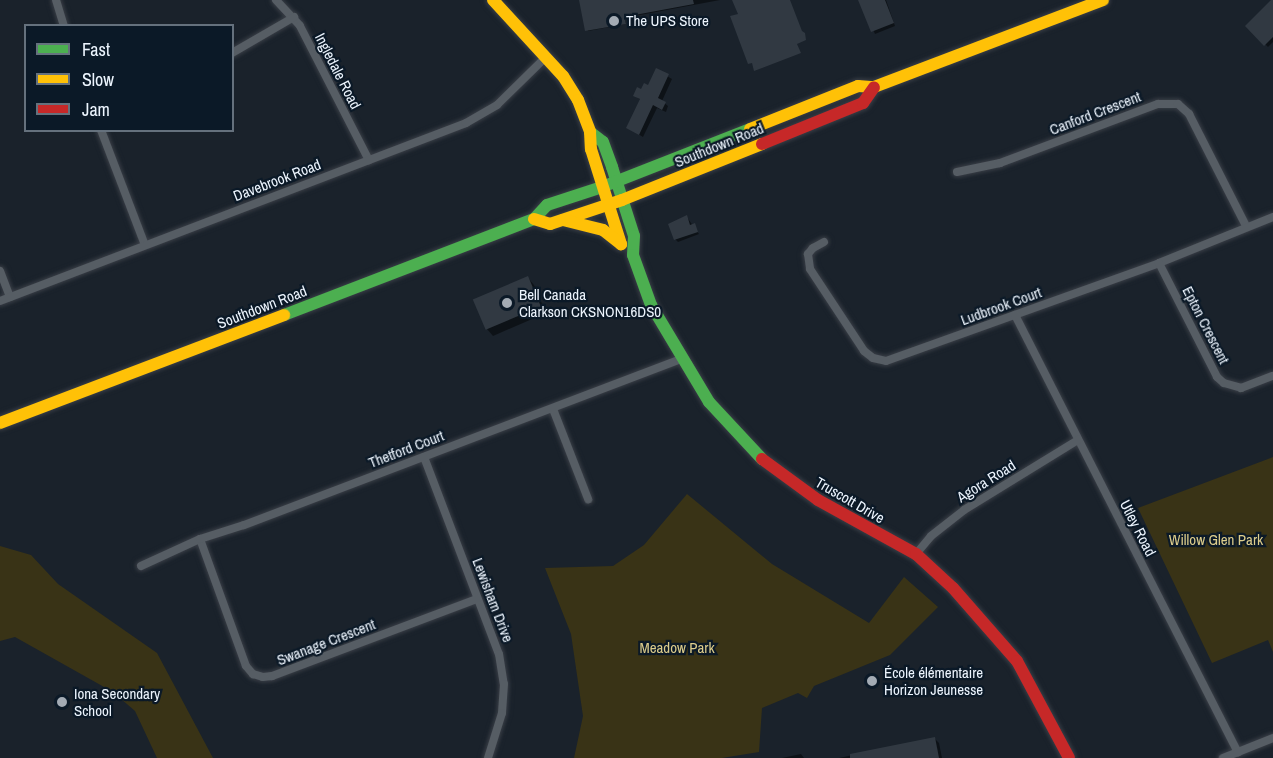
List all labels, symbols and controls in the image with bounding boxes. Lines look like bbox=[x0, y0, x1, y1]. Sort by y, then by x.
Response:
place label: The UPS Store bbox=[626, 12, 709, 30]
marker: The UPS Store bbox=[607, 14, 621, 28]
legend bbox=[24, 24, 234, 132]
street label: Ingledale Road bbox=[311, 30, 365, 112]
text: Fast bbox=[82, 37, 110, 62]
text: Slow bbox=[82, 67, 114, 92]
street label: Canford Crescent bbox=[1047, 87, 1143, 139]
text: Jam bbox=[82, 97, 110, 122]
street label: Southdown Road bbox=[672, 119, 766, 171]
street label: Davebrook Road bbox=[231, 155, 323, 205]
street label: Southdown Road bbox=[215, 282, 309, 332]
street label: Ludbrook Court bbox=[958, 283, 1044, 329]
street label: Epton Crescent bbox=[1179, 283, 1233, 367]
place label: Bell Canada Clarkson CKSNON16DS0 bbox=[519, 285, 661, 320]
marker: Bell Canada Clarkson CKSNON16DS0 bbox=[500, 296, 514, 310]
street label: Thetford Court bbox=[366, 426, 446, 472]
street label: Agora Road bbox=[953, 456, 1019, 506]
street label: Truscott Drive bbox=[812, 473, 888, 527]
street label: Utley Road bbox=[1116, 497, 1160, 559]
park label: Willow Glen Park bbox=[1169, 531, 1263, 549]
street label: Lewisham Drive bbox=[469, 555, 517, 645]
street label: Swanage Crescent bbox=[274, 615, 378, 669]
park label: Meadow Park bbox=[639, 639, 715, 657]
place label: École élémentaire Horizon Jeunesse bbox=[884, 663, 983, 698]
marker: École élémentaire Horizon Jeunesse bbox=[865, 674, 879, 688]
place label: Iona Secondary School bbox=[74, 684, 160, 719]
marker: Iona Secondary School bbox=[55, 695, 69, 709]

